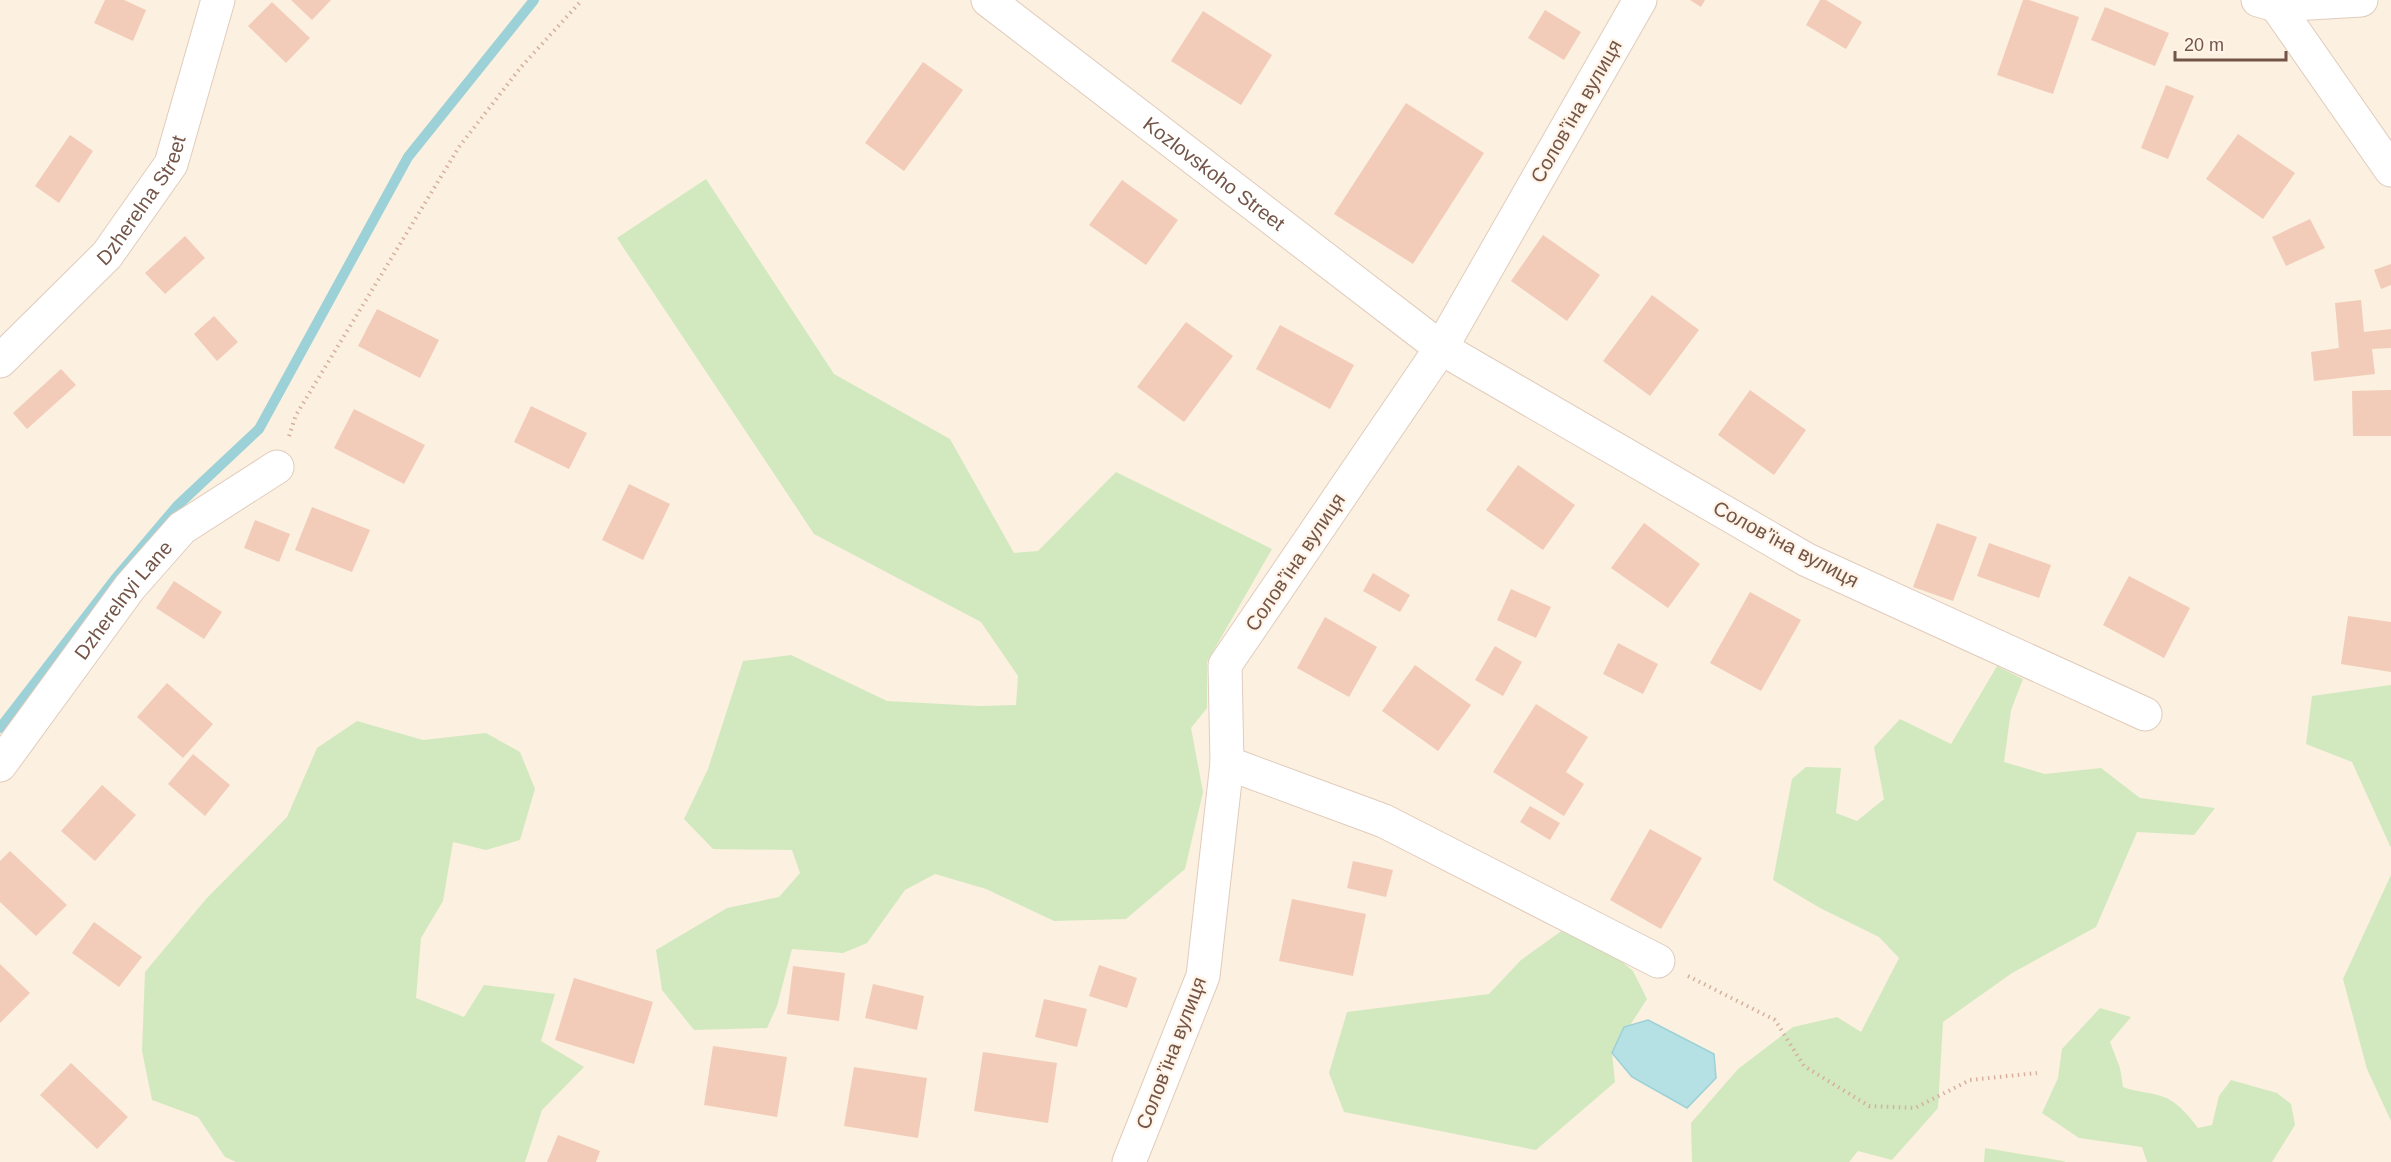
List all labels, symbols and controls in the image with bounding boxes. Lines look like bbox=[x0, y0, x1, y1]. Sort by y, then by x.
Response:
scale bar bbox=[2175, 24, 2286, 62]
text: 20 m bbox=[2184, 35, 2224, 55]
street label: Соловʼїна вулиця bbox=[1526, 36, 1626, 186]
street label: Kozlovskoho Street bbox=[1139, 112, 1289, 235]
street label: Dzherelna Street bbox=[92, 132, 190, 270]
street label: Соловʼїна вулиця bbox=[1241, 489, 1349, 635]
street label: Соловʼїна вулиця bbox=[1710, 496, 1862, 592]
street label: Dzherelnyi Lane bbox=[70, 536, 177, 664]
street label: Соловʼїна вулиця bbox=[1132, 974, 1210, 1132]

